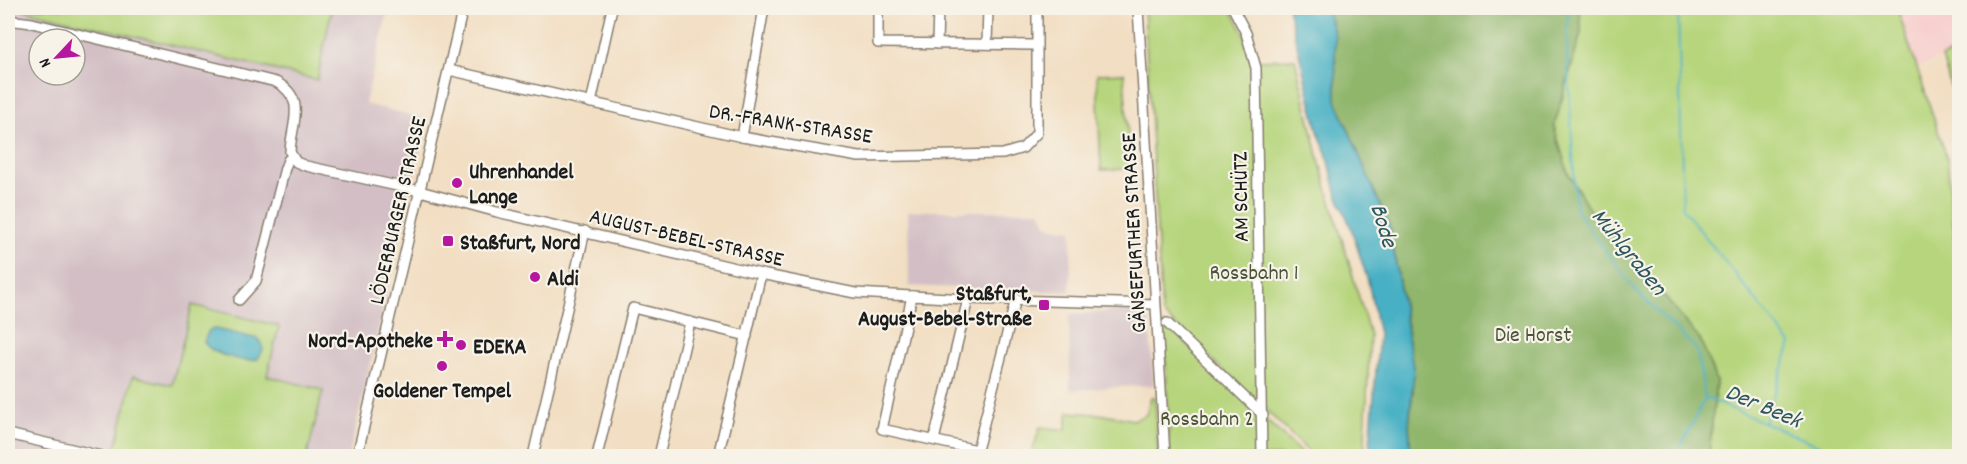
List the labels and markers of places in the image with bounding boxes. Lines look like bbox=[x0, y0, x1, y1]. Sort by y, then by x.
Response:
place label: Uhrenhandel Lange bbox=[469, 158, 574, 214]
marker: Uhrenhandel Lange bbox=[450, 176, 464, 190]
place label: Staßfurt, Nord bbox=[460, 229, 580, 260]
marker: Staßfurt, Nord bbox=[441, 234, 455, 248]
place label: Aldi bbox=[547, 265, 579, 296]
marker: Aldi bbox=[528, 270, 542, 284]
place label: Staßfurt, August-Bebel-Straße bbox=[858, 280, 1032, 336]
marker: Staßfurt, August-Bebel-Straße bbox=[1037, 298, 1051, 312]
place label: Nord-Apotheke bbox=[308, 327, 433, 358]
marker: Nord-Apotheke bbox=[438, 332, 452, 346]
place label: EDEKA bbox=[473, 333, 527, 364]
marker: EDEKA bbox=[454, 338, 468, 352]
marker: Goldener Tempel bbox=[435, 359, 449, 373]
place label: Goldener Tempel bbox=[373, 377, 512, 408]

